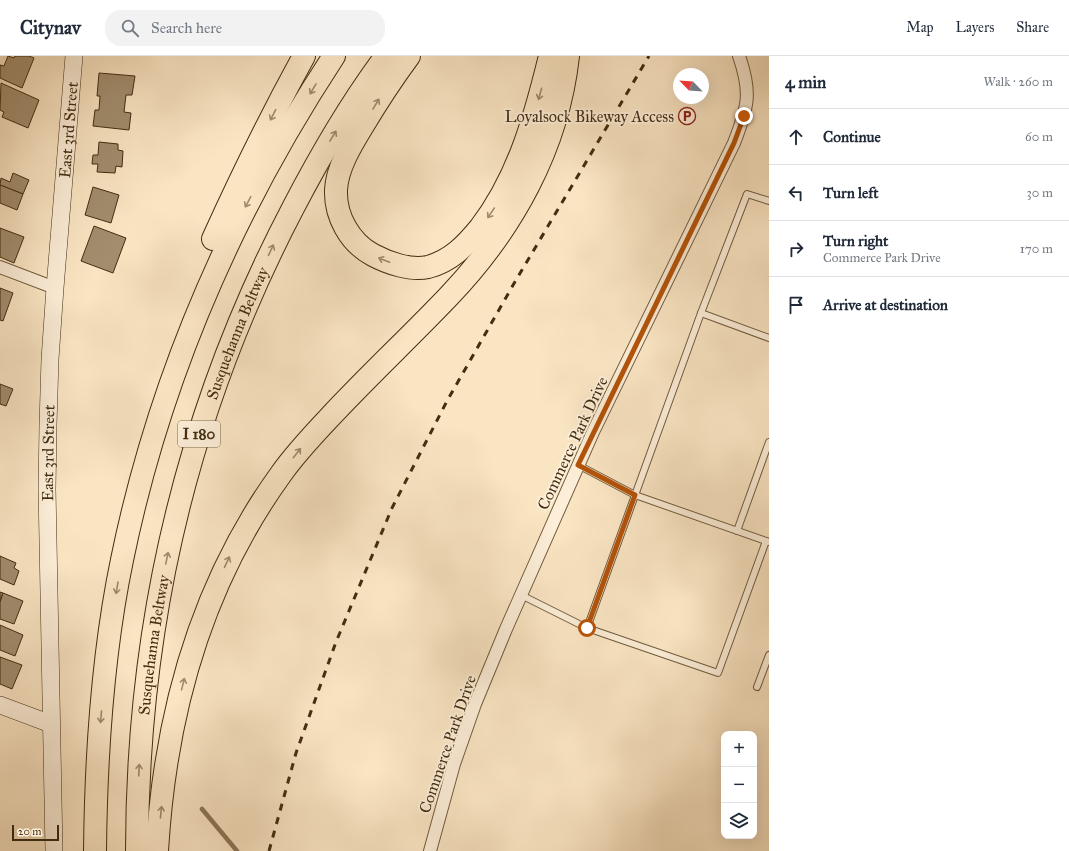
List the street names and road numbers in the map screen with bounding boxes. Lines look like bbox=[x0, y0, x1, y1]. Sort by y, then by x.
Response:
street label: East 3rd Street bbox=[55, 81, 82, 179]
street label: Susquehanna Beltway bbox=[202, 263, 273, 402]
street label: Commerce Park Drive bbox=[533, 373, 612, 513]
street label: East 3rd Street bbox=[38, 404, 59, 502]
road number: I 180 bbox=[178, 421, 220, 447]
street label: Susquehanna Beltway bbox=[134, 573, 173, 716]
street label: Commerce Park Drive bbox=[415, 672, 480, 816]

